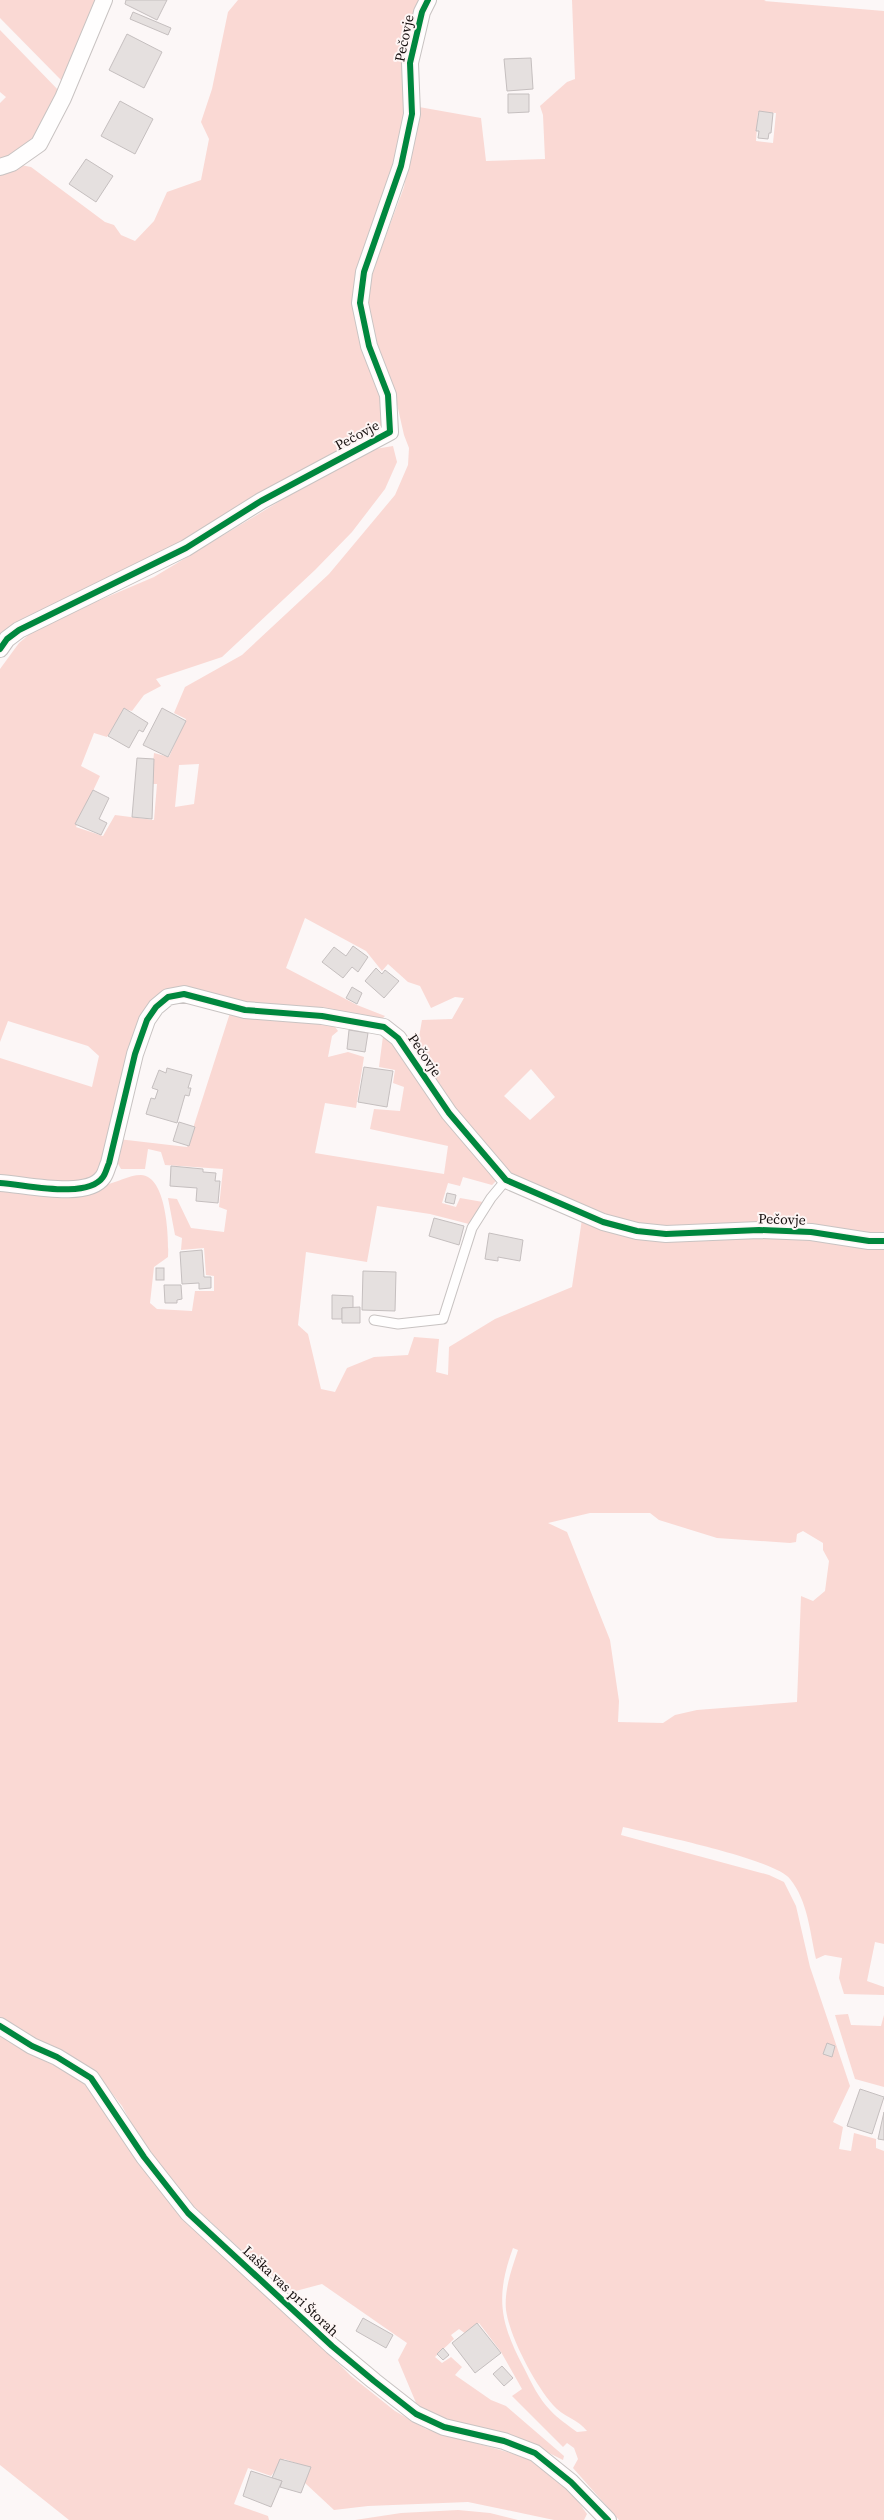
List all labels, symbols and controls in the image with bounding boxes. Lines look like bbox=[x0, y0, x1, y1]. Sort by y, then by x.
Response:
street label: Pečovje bbox=[389, 13, 419, 63]
street label: Pečovje bbox=[331, 415, 383, 455]
street label: Pečovje bbox=[403, 1030, 447, 1080]
street label: Pečovje bbox=[758, 1208, 806, 1230]
street label: Laška vas pri Štorah bbox=[239, 2241, 343, 2341]

